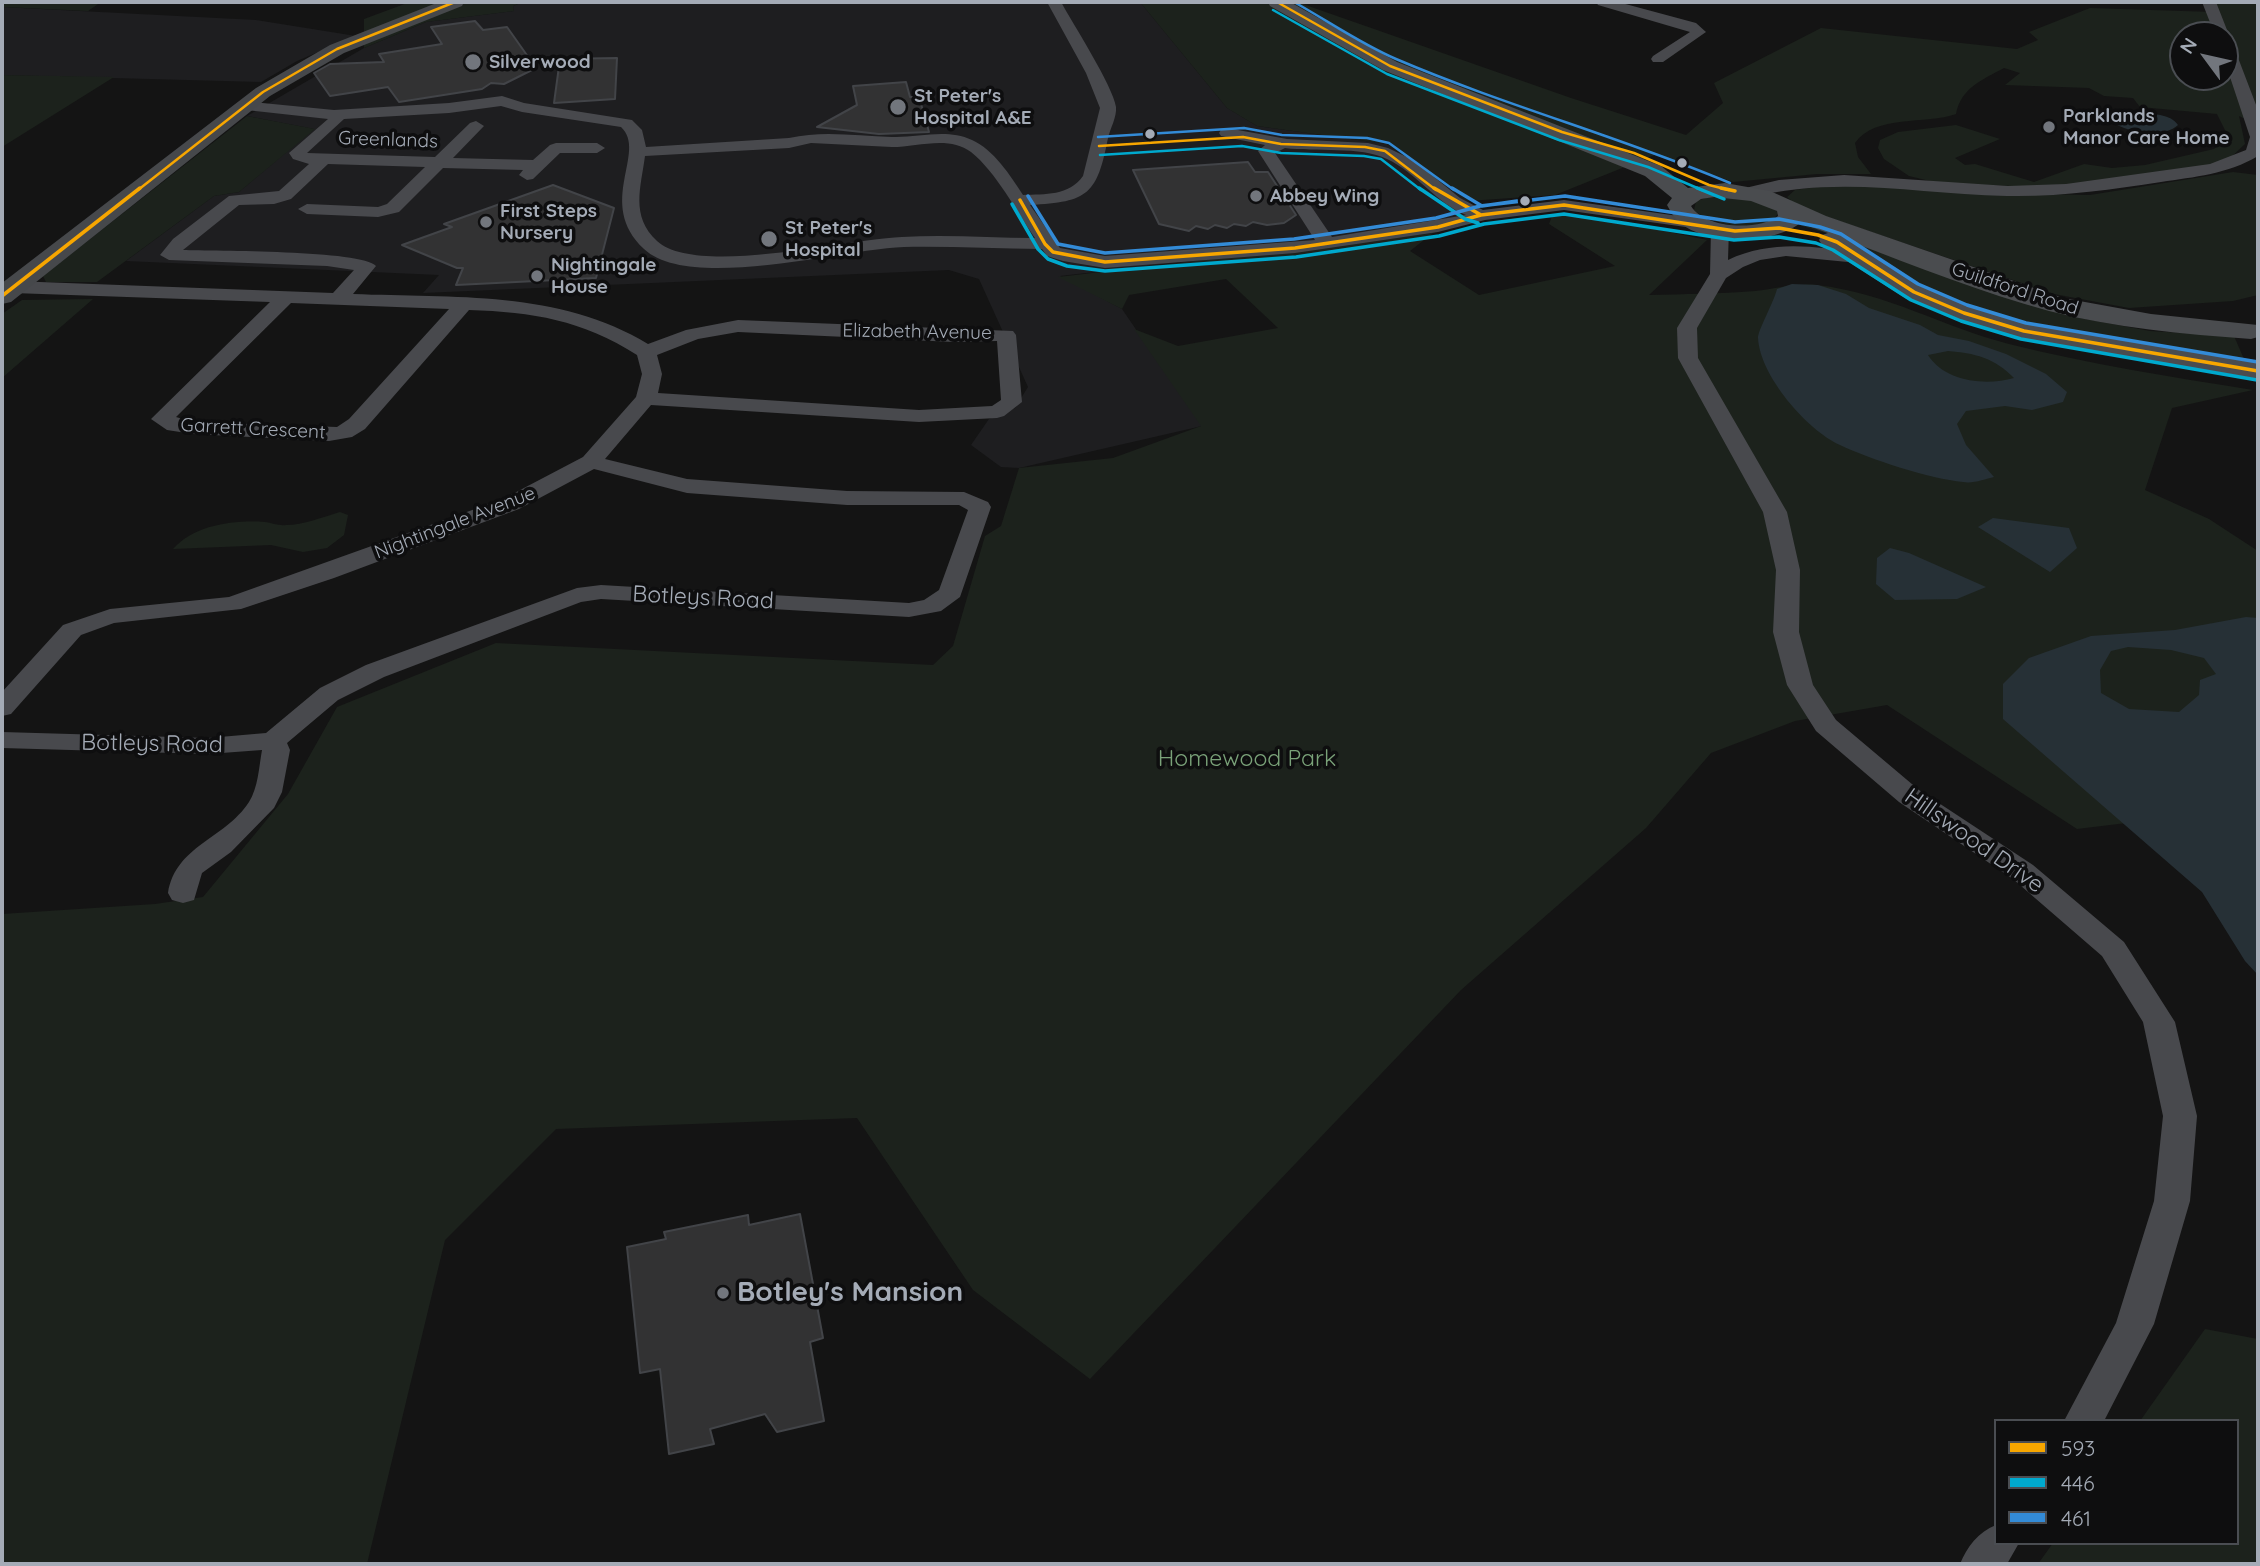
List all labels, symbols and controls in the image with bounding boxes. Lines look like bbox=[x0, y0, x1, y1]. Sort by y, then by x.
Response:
north arrow bbox=[2169, 21, 2239, 91]
text: N bbox=[2174, 33, 2202, 58]
place label: Silverwood bbox=[489, 51, 591, 73]
marker: Silverwood bbox=[463, 52, 483, 72]
place label: St Peter's Hospital A&E bbox=[914, 85, 1032, 129]
marker: St Peter's Hospital A&E bbox=[888, 97, 908, 117]
place label: Parklands Manor Care Home bbox=[2063, 105, 2230, 149]
marker: Parklands Manor Care Home bbox=[2041, 119, 2057, 135]
street label: Greenlands bbox=[338, 127, 438, 153]
unlabelled marker bbox=[1143, 127, 1157, 141]
unlabelled marker bbox=[1675, 156, 1689, 170]
place label: Abbey Wing bbox=[1270, 185, 1379, 207]
marker: Abbey Wing bbox=[1248, 188, 1264, 204]
unlabelled marker bbox=[1518, 194, 1532, 208]
place label: First Steps Nursery bbox=[500, 200, 597, 244]
marker: First Steps Nursery bbox=[478, 214, 494, 230]
place label: St Peter's Hospital bbox=[785, 217, 872, 261]
marker: St Peter's Hospital bbox=[759, 229, 779, 249]
place label: Nightingale House bbox=[551, 254, 656, 298]
street label: Guildford Road bbox=[1949, 258, 2081, 320]
marker: Nightingale House bbox=[529, 268, 545, 284]
street label: Elizabeth Avenue bbox=[842, 319, 992, 345]
street label: Garrett Crescent bbox=[180, 414, 326, 444]
street label: Nightingale Avenue bbox=[371, 482, 539, 564]
street label: Botleys Road bbox=[632, 581, 774, 615]
street label: Botleys Road bbox=[81, 729, 223, 759]
park label: Homewood Park bbox=[1158, 745, 1336, 773]
street label: Hillswood Drive bbox=[1899, 783, 2049, 899]
place label: Botley's Mansion bbox=[737, 1276, 963, 1310]
marker: Botley's Mansion bbox=[715, 1285, 731, 1301]
legend bbox=[1994, 1419, 2239, 1545]
text: 593 bbox=[2061, 1435, 2095, 1461]
text: 446 bbox=[2061, 1470, 2094, 1496]
text: 461 bbox=[2061, 1505, 2091, 1531]

